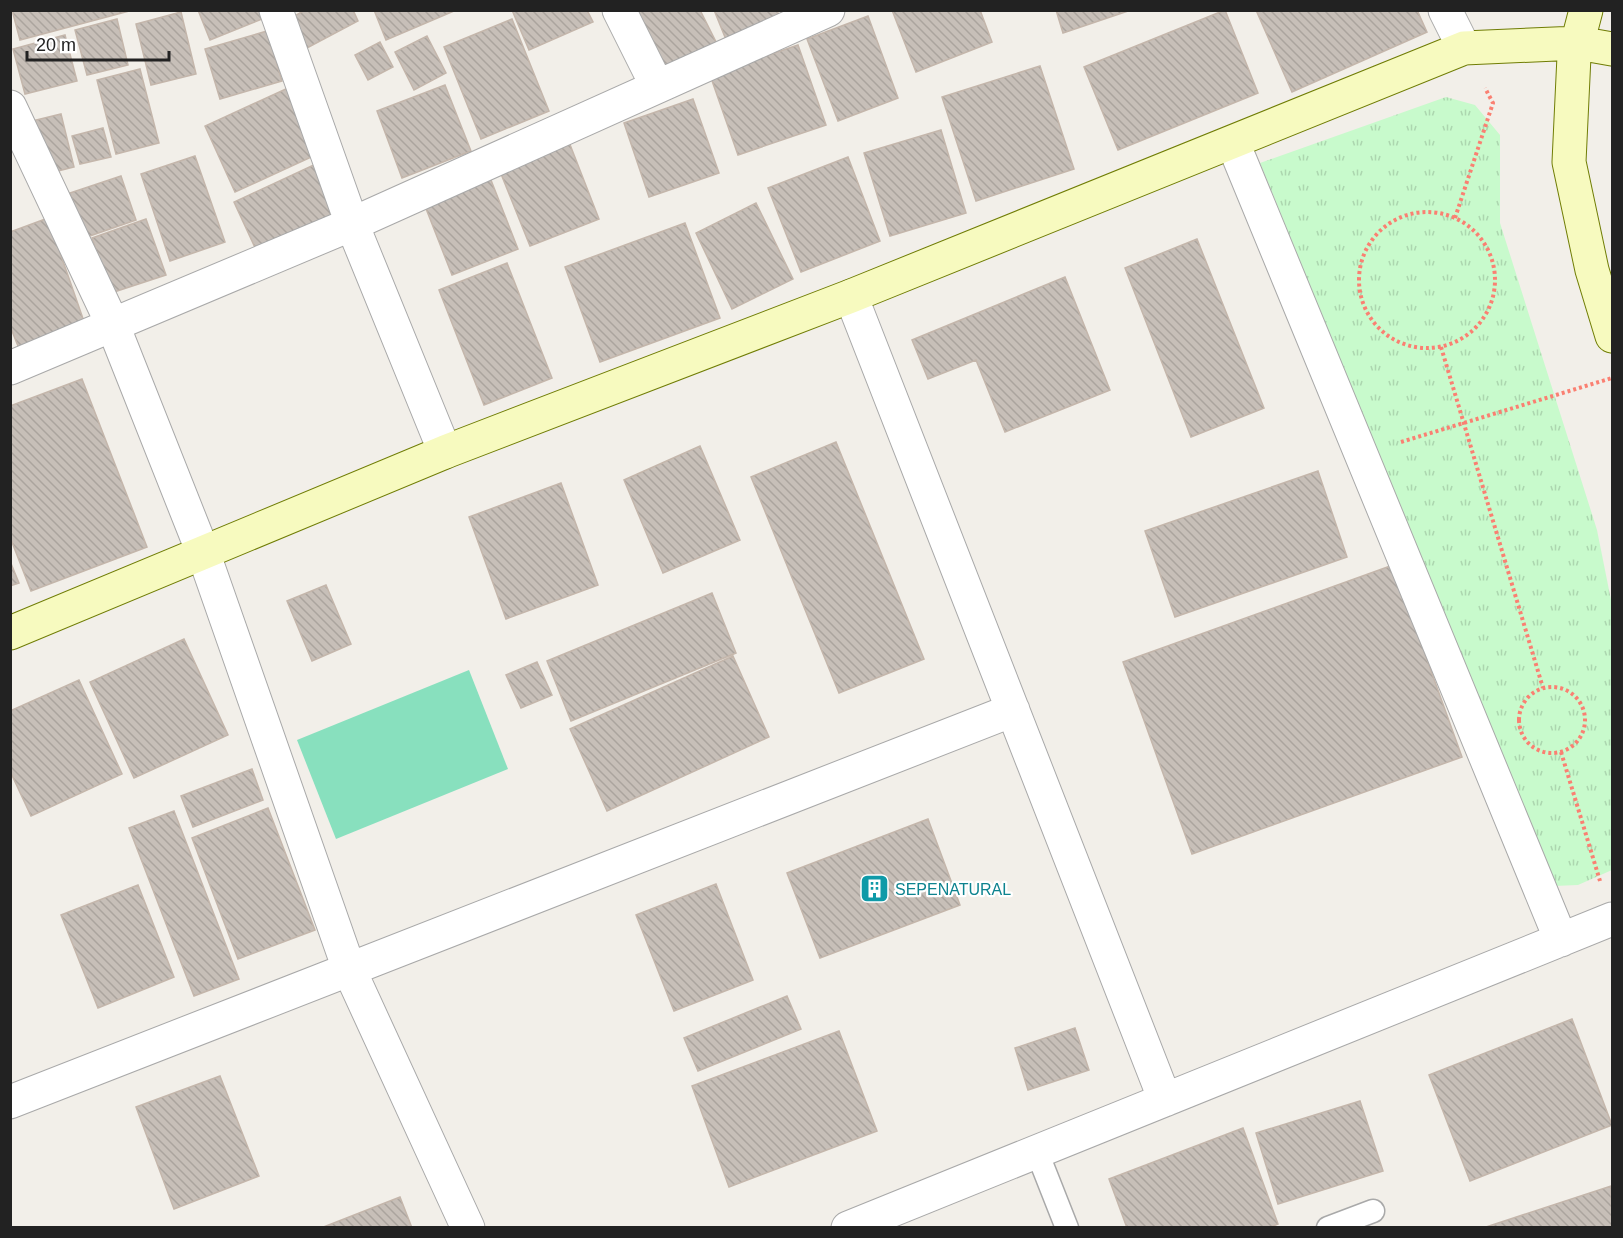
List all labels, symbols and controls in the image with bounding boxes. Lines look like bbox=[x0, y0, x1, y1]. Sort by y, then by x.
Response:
scale bar bbox=[27, 24, 170, 62]
text: 20 m bbox=[36, 35, 76, 55]
building icon: SEPENATURAL bbox=[858, 873, 890, 905]
place label: SEPENATURAL bbox=[895, 881, 1011, 898]

